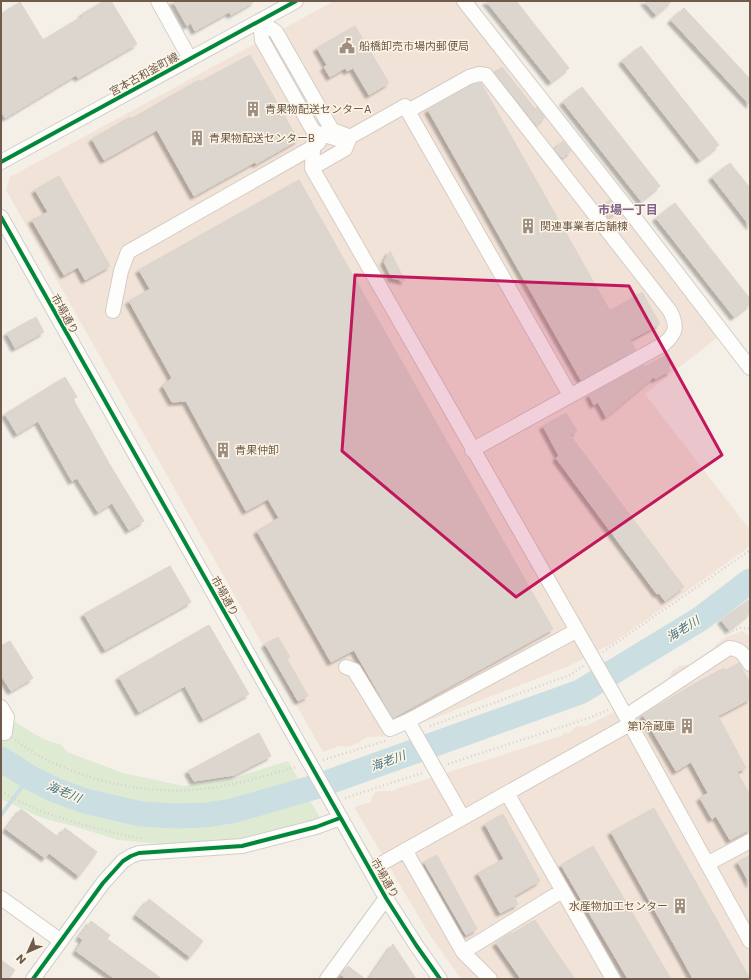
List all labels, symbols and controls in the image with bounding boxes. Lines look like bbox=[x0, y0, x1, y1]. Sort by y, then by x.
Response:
public building icon: 船橋卸売市場内郵便局 bbox=[338, 37, 356, 55]
place label: 船橋卸売市場内郵便局 bbox=[359, 38, 469, 54]
street label: 宮本古和釜町線 bbox=[106, 48, 182, 100]
building icon: 青果物配送センターA bbox=[244, 100, 262, 118]
place label: 青果物配送センターA bbox=[265, 101, 372, 117]
building icon: 青果物配送センターB bbox=[188, 129, 206, 147]
place label: 青果物配送センターB bbox=[209, 130, 315, 146]
district label: 市場一丁目 bbox=[598, 201, 658, 218]
building icon: 関連事業者店舗棟 bbox=[519, 217, 537, 235]
place label: 関連事業者店舗棟 bbox=[540, 218, 628, 234]
street label: 市場通り bbox=[47, 291, 83, 337]
building icon: 青果仲卸 bbox=[214, 441, 232, 459]
place label: 青果仲卸 bbox=[235, 442, 279, 458]
street label: 市場通り bbox=[207, 573, 243, 619]
water label: 海老川 bbox=[663, 611, 704, 645]
building icon: 第1冷蔵庫 bbox=[678, 717, 696, 735]
place label: 第1冷蔵庫 bbox=[627, 718, 675, 734]
water label: 海老川 bbox=[368, 746, 410, 775]
water label: 海老川 bbox=[44, 777, 86, 807]
street label: 市場通り bbox=[367, 855, 403, 901]
building icon: 水産物加工センター bbox=[671, 897, 689, 915]
place label: 水産物加工センター bbox=[569, 898, 668, 914]
north arrow bbox=[8, 932, 48, 972]
text: N bbox=[12, 950, 30, 968]

